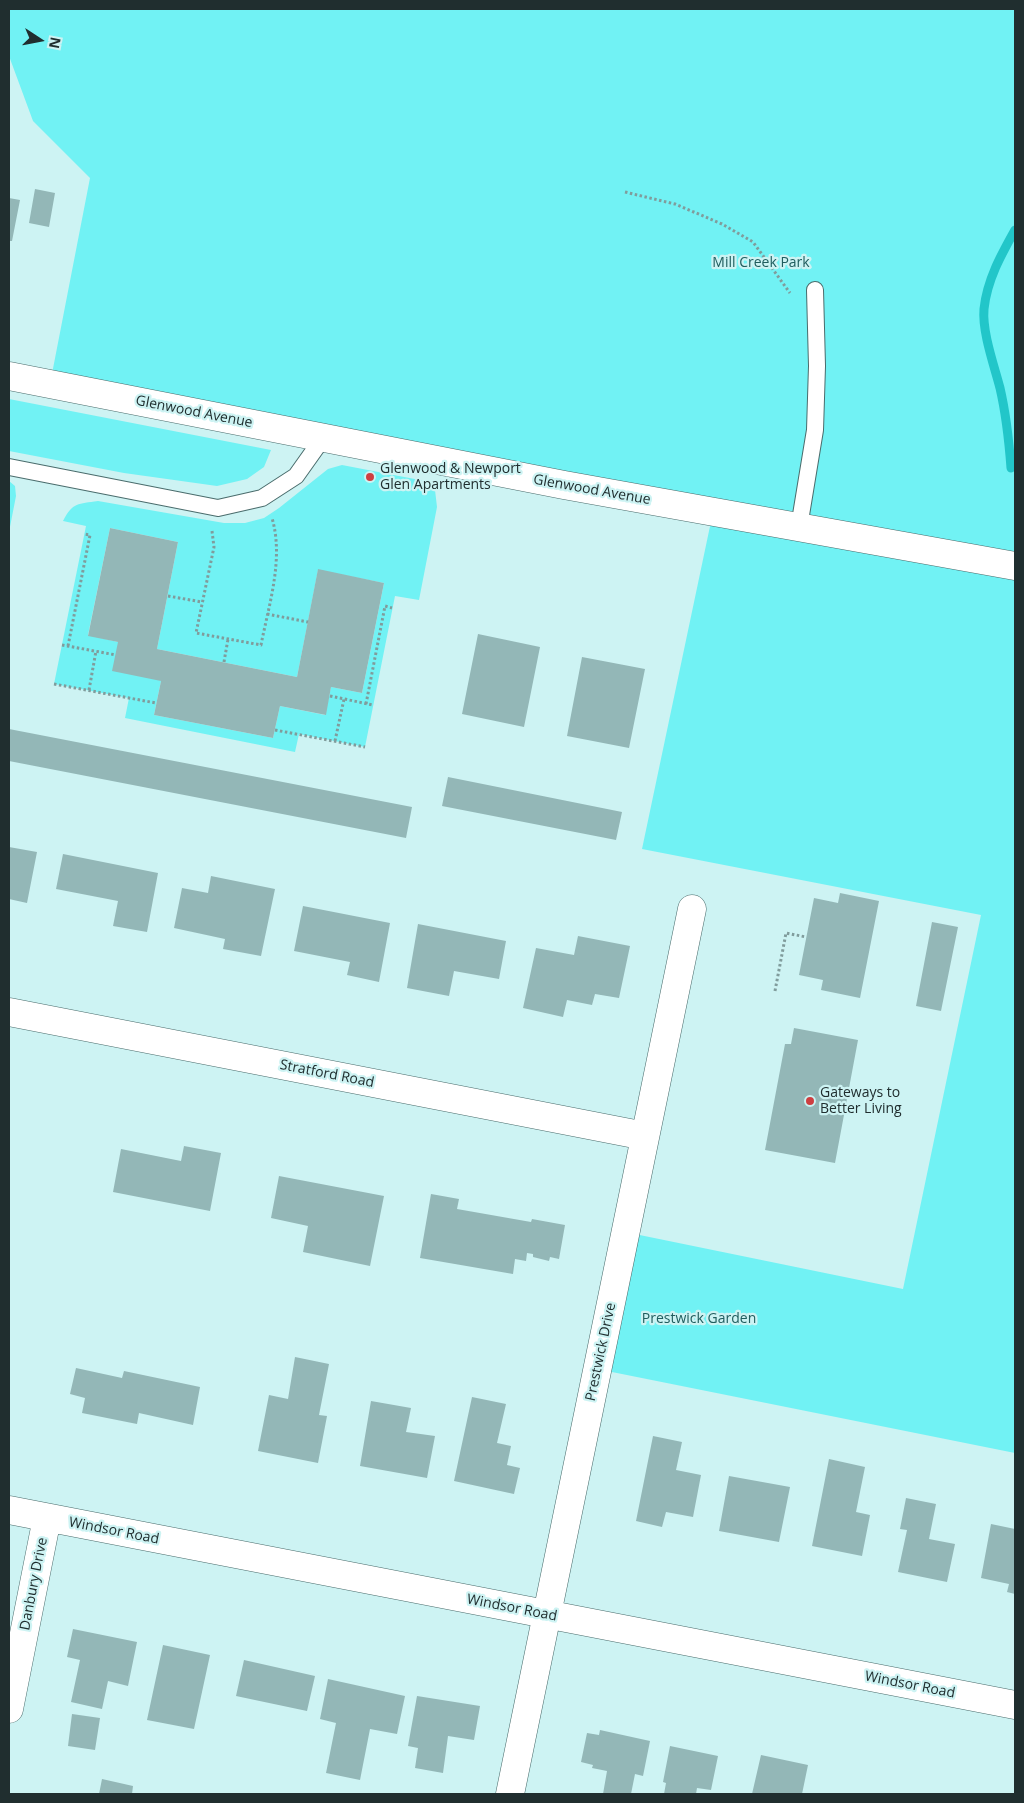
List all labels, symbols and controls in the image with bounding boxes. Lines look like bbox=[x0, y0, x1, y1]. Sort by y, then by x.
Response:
north arrow bbox=[15, 15, 65, 65]
text: N bbox=[45, 36, 66, 50]
park label: Mill Creek Park bbox=[712, 255, 810, 271]
street label: Glenwood Avenue bbox=[134, 392, 254, 432]
place label: Glenwood & Newport Glen Apartments bbox=[380, 461, 521, 494]
marker: Glenwood & Newport Glen Apartments bbox=[364, 471, 376, 483]
street label: Glenwood Avenue bbox=[532, 471, 652, 509]
street label: Stratford Road bbox=[278, 1057, 376, 1091]
place label: Gateways to Better Living bbox=[820, 1085, 902, 1118]
marker: Gateways to Better Living bbox=[804, 1095, 816, 1107]
street label: Prestwick Drive bbox=[582, 1301, 620, 1403]
park label: Prestwick Garden bbox=[642, 1311, 756, 1327]
street label: Windsor Road bbox=[68, 1514, 160, 1548]
street label: Danbury Drive bbox=[17, 1536, 51, 1632]
street label: Windsor Road bbox=[466, 1591, 558, 1625]
street label: Windsor Road bbox=[864, 1668, 956, 1702]

